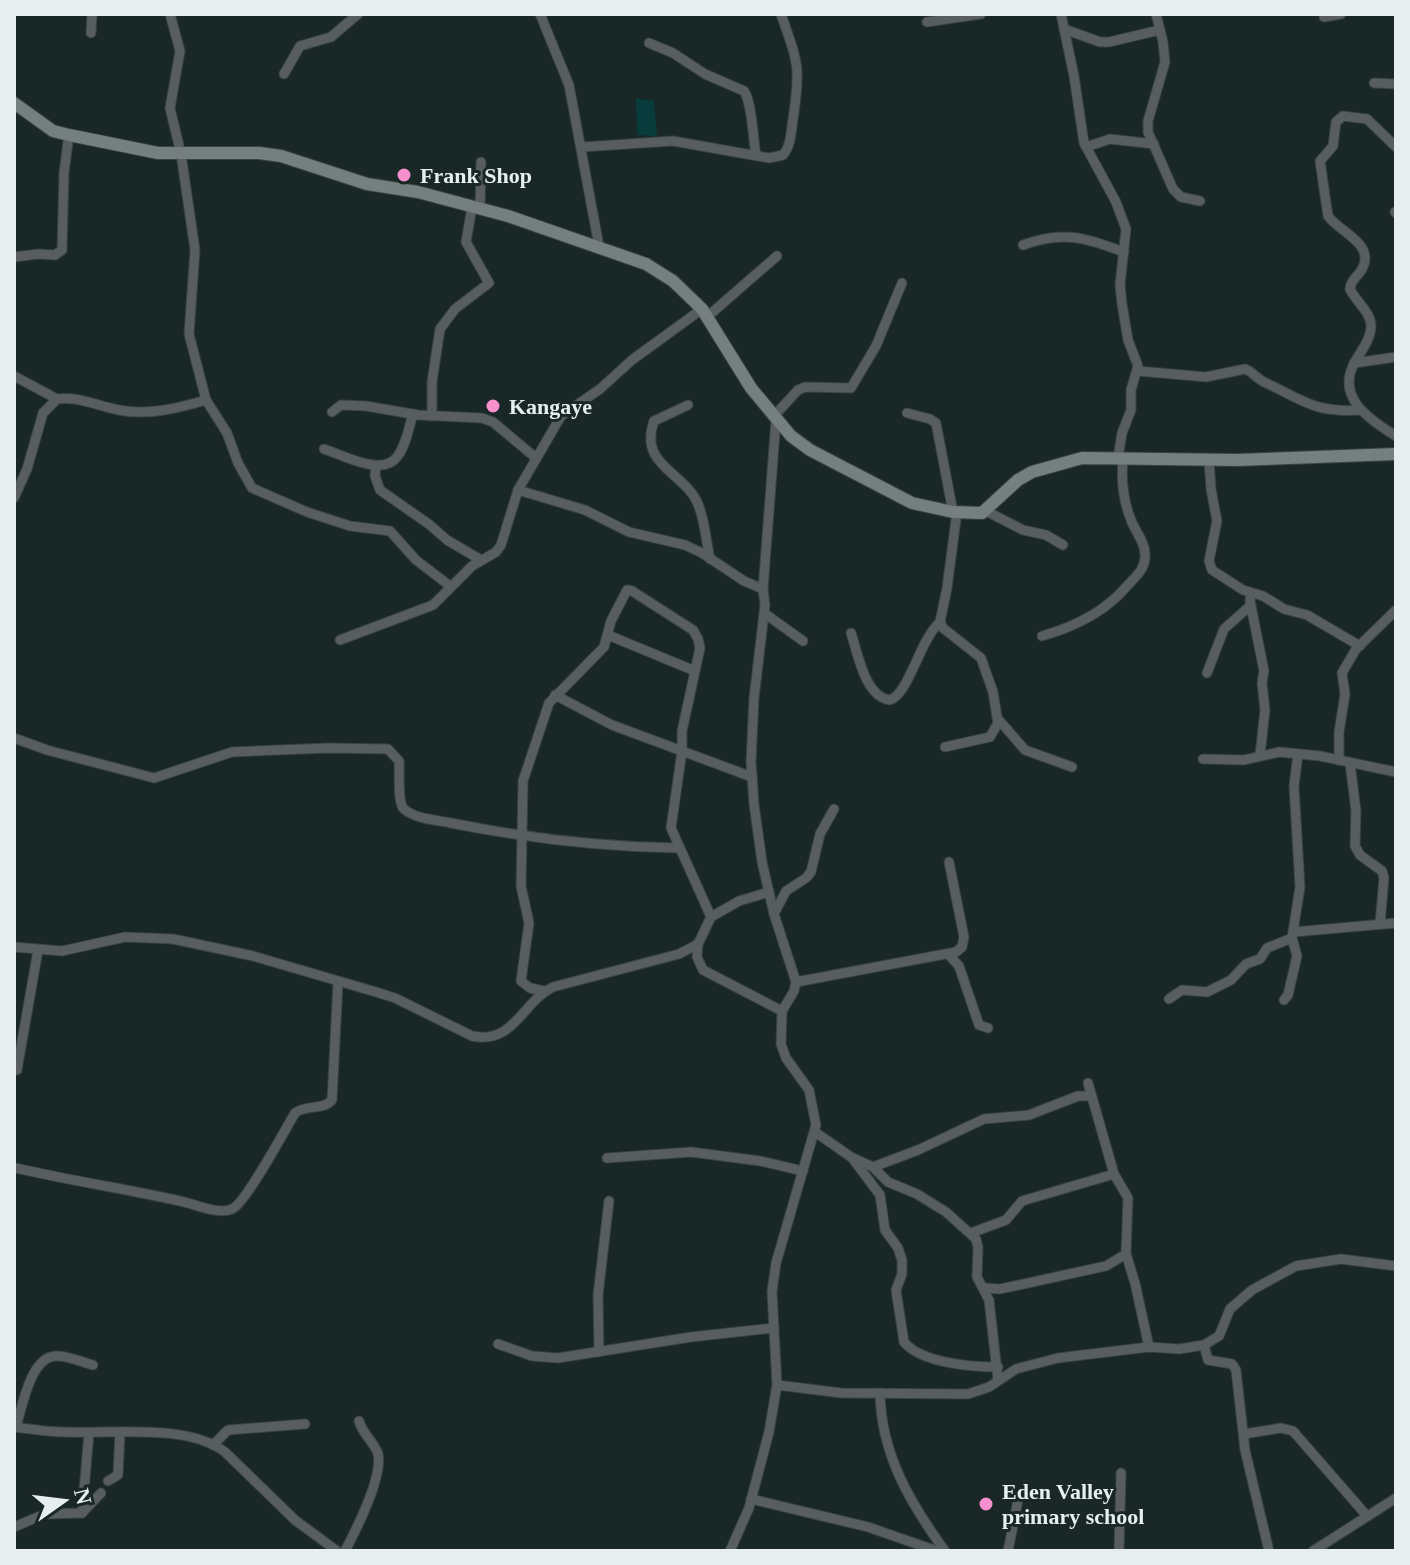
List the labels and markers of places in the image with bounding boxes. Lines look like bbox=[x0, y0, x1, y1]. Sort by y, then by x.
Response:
place label: Frank Shop bbox=[420, 163, 532, 188]
marker: Frank Shop bbox=[395, 166, 413, 184]
place label: Kangaye bbox=[509, 394, 592, 419]
marker: Kangaye bbox=[484, 397, 502, 415]
place label: Eden Valley primary school bbox=[1002, 1479, 1144, 1529]
marker: Eden Valley primary school bbox=[977, 1495, 995, 1513]

